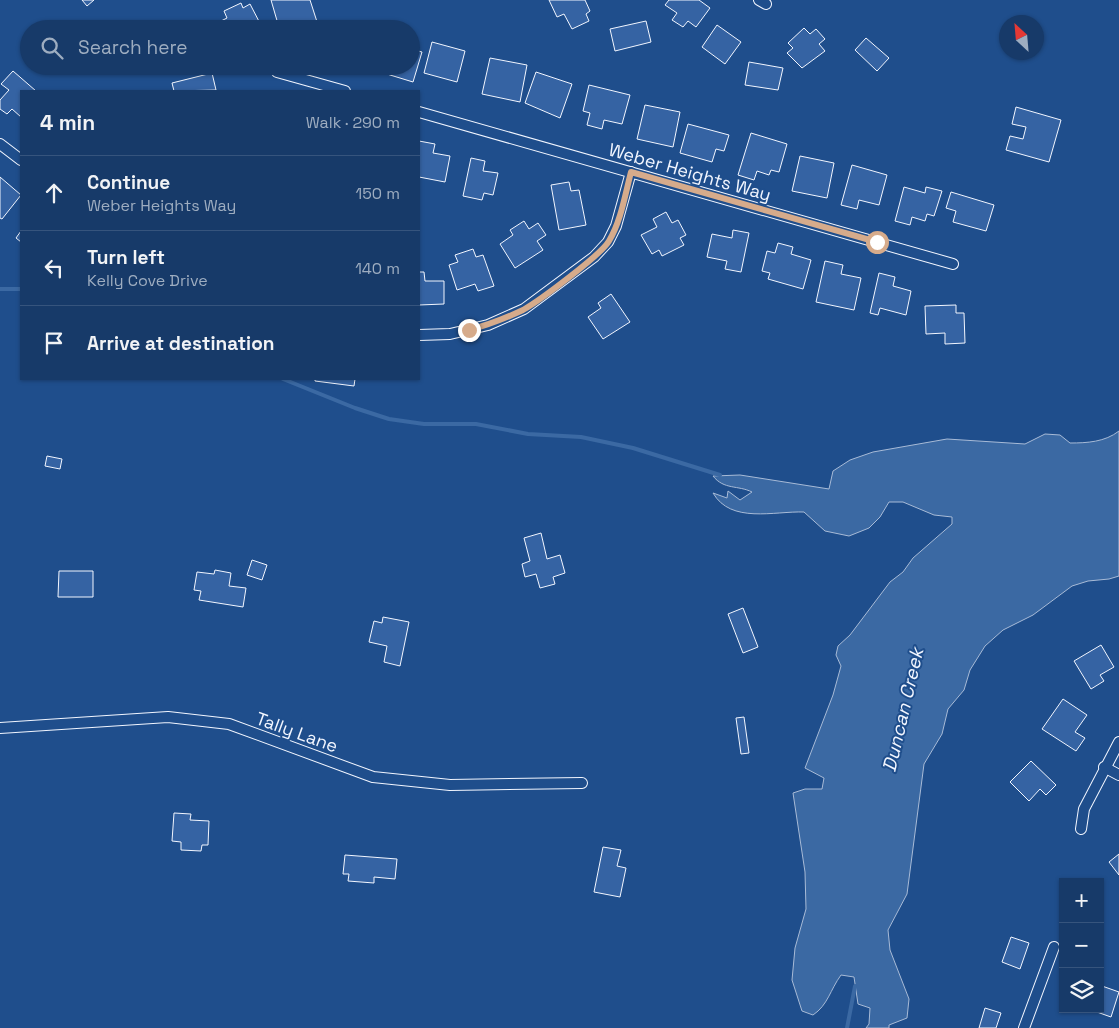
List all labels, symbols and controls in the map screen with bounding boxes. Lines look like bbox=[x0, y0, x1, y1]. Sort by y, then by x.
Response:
north arrow bbox=[999, 15, 1044, 60]
search box bbox=[20, 20, 420, 75]
icon: search bbox=[38, 34, 66, 62]
text: Search here bbox=[78, 35, 188, 60]
text: 4 min bbox=[40, 109, 95, 136]
text: Walk · 290 m bbox=[306, 112, 400, 133]
street label: Weber Heights Way bbox=[606, 138, 774, 206]
text: Continue bbox=[87, 170, 170, 195]
icon: ahead bbox=[40, 179, 68, 207]
text: 150 m bbox=[356, 183, 400, 204]
text: Weber Heights Way bbox=[87, 195, 236, 216]
route start bbox=[866, 231, 889, 254]
text: Turn left bbox=[87, 245, 165, 270]
icon: left bbox=[40, 254, 68, 282]
text: 140 m bbox=[355, 258, 400, 279]
text: Kelly Cove Drive bbox=[87, 270, 208, 291]
route end bbox=[458, 319, 481, 342]
icon: arrive bbox=[40, 329, 68, 357]
text: Arrive at destination bbox=[87, 331, 275, 356]
water label: Duncan Creek bbox=[877, 643, 930, 774]
street label: Tally Lane bbox=[253, 707, 341, 757]
map controls bbox=[1059, 878, 1104, 1013]
button: + bbox=[1059, 878, 1104, 923]
button: − bbox=[1059, 923, 1104, 968]
button: layers bbox=[1059, 968, 1104, 1013]

